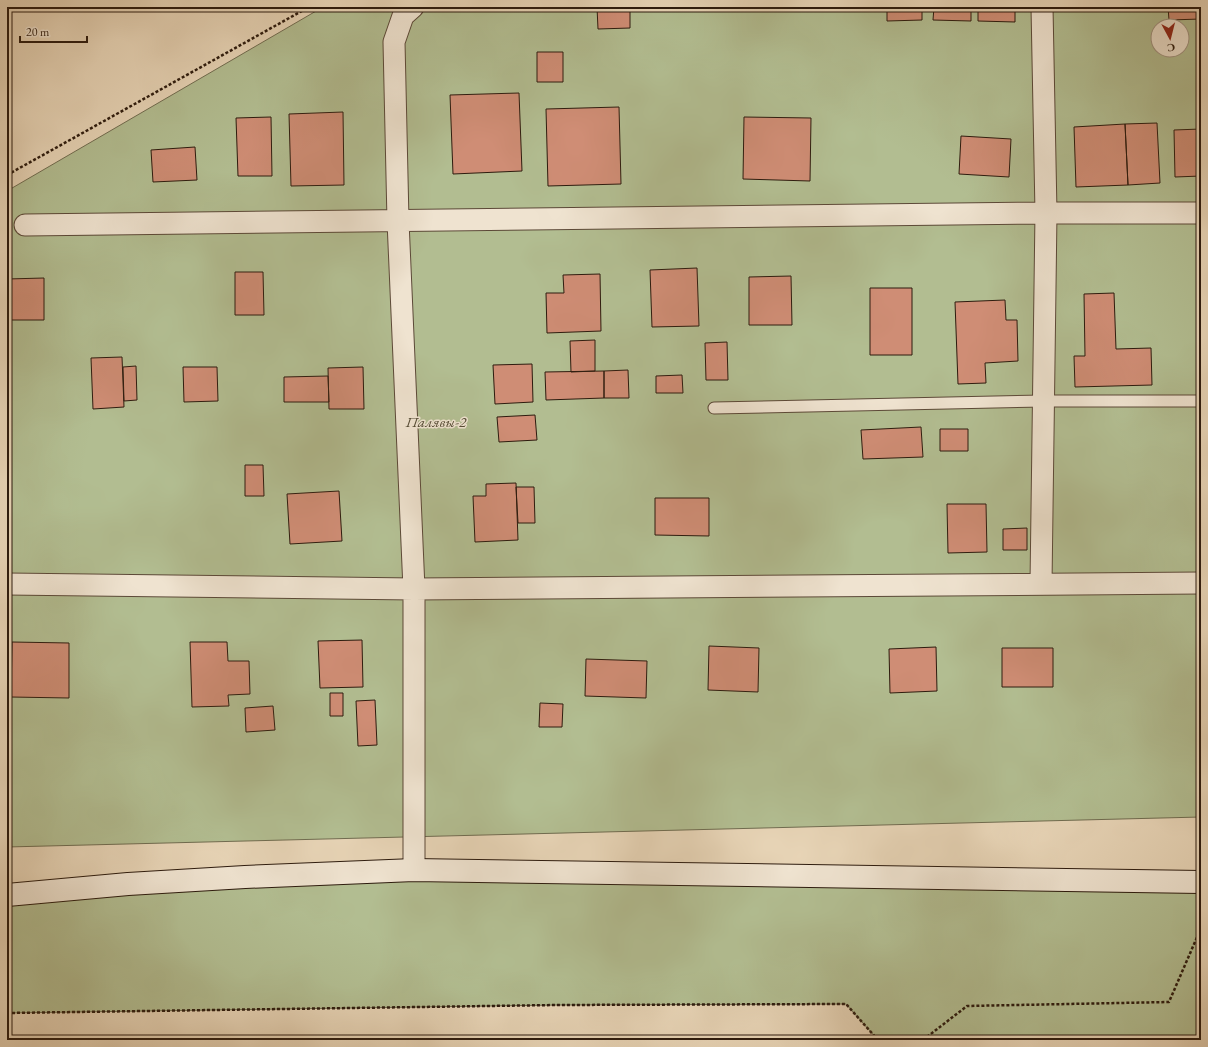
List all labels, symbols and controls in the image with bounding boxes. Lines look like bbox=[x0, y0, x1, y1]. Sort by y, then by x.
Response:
scale bar bbox=[20, 18, 87, 44]
north arrow bbox=[1150, 18, 1190, 58]
text: 20 m bbox=[26, 24, 50, 40]
text: С bbox=[1166, 41, 1176, 55]
park label: Палявы-2 bbox=[405, 412, 467, 431]

